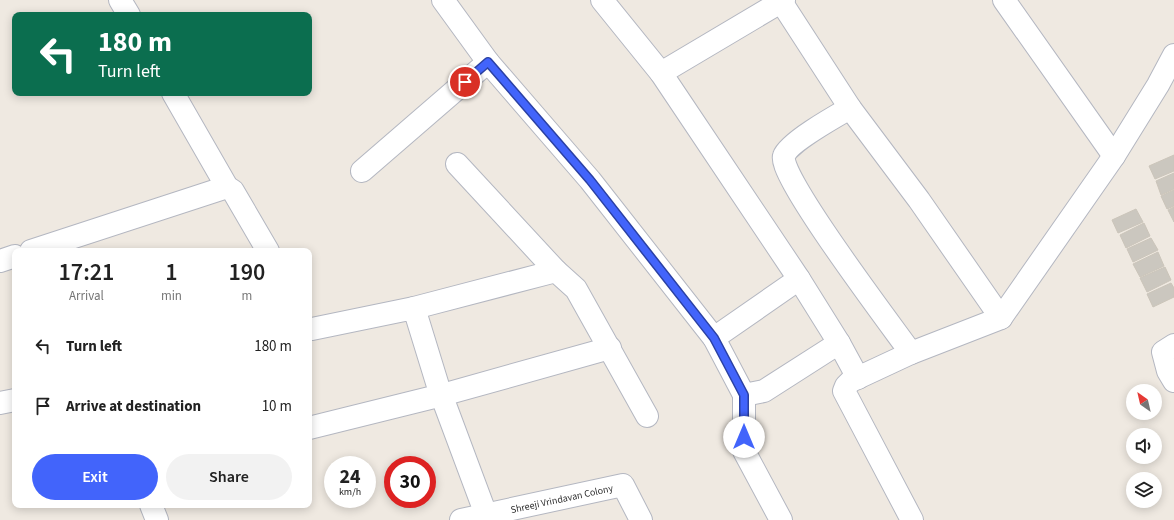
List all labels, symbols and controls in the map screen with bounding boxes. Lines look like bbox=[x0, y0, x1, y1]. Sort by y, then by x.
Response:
text: 180 m bbox=[98, 22, 172, 62]
icon: left bbox=[32, 28, 84, 80]
text: Turn left bbox=[98, 59, 160, 84]
pin bbox=[448, 65, 482, 99]
icon: arrive bbox=[454, 71, 476, 93]
text: 17:21 bbox=[59, 255, 114, 290]
text: 1 bbox=[165, 255, 178, 290]
text: 190 bbox=[229, 255, 265, 290]
text: Arrival bbox=[69, 287, 104, 305]
text: min bbox=[161, 287, 182, 305]
text: m bbox=[242, 287, 252, 305]
icon: left bbox=[32, 335, 54, 357]
text: Turn left bbox=[66, 336, 122, 357]
text: 180 m bbox=[254, 336, 292, 357]
north arrow bbox=[1126, 384, 1162, 420]
map controls bbox=[1126, 384, 1162, 508]
icon: arrive bbox=[32, 395, 54, 417]
text: Arrive at destination bbox=[66, 396, 201, 417]
text: 10 m bbox=[262, 396, 292, 417]
position arrow bbox=[723, 416, 765, 458]
button: sound bbox=[1126, 428, 1162, 464]
button: Exit bbox=[32, 454, 158, 500]
button: Share bbox=[166, 454, 292, 500]
speed limit sign: 30 bbox=[384, 456, 436, 508]
text: 24 bbox=[339, 463, 361, 491]
button: layers bbox=[1126, 472, 1162, 508]
street label: Shreeji Vrindavan Colony bbox=[509, 481, 615, 517]
text: km/h bbox=[339, 485, 361, 499]

